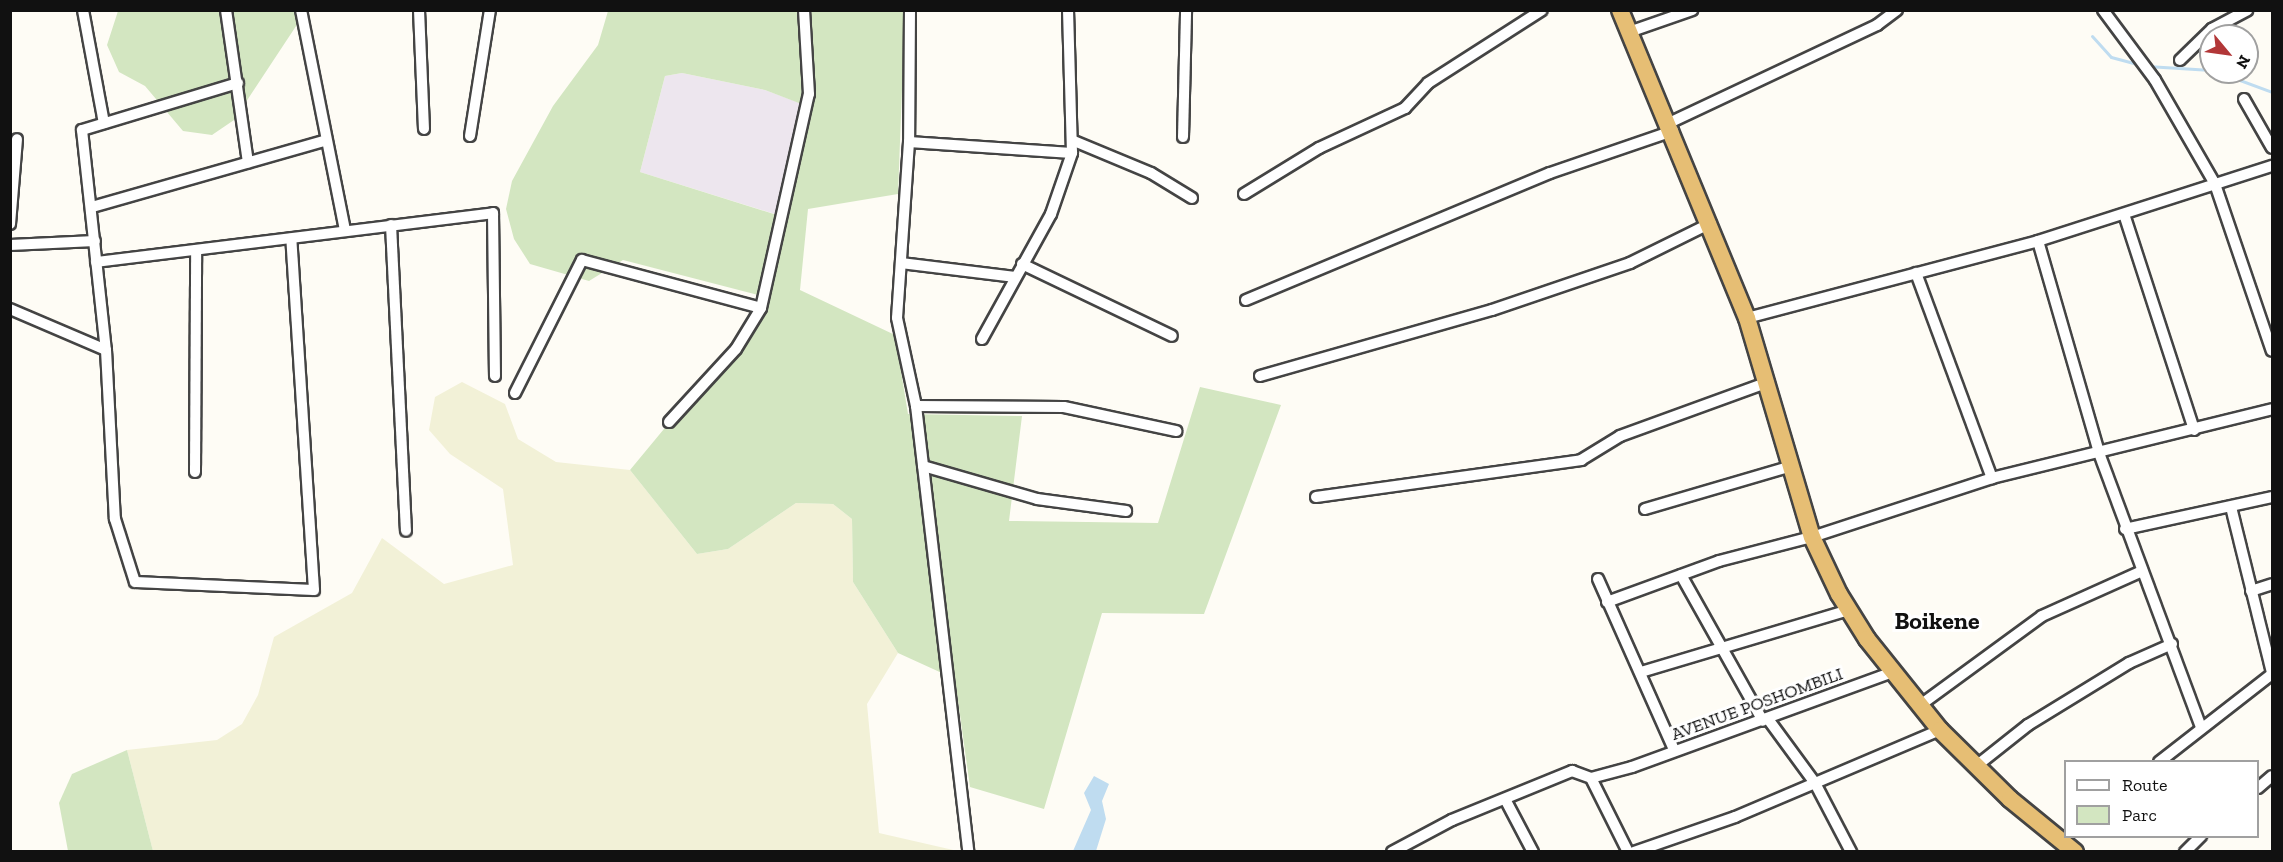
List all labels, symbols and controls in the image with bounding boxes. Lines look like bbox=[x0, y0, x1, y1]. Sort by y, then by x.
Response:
north arrow bbox=[2199, 24, 2259, 84]
text: N bbox=[2232, 52, 2255, 72]
district label: Boikene bbox=[1894, 607, 1980, 635]
street label: AVENUE POSHOMBILI bbox=[1668, 663, 1846, 745]
legend bbox=[2064, 760, 2259, 838]
text: Route bbox=[2122, 774, 2167, 796]
text: Parc bbox=[2122, 804, 2157, 826]

